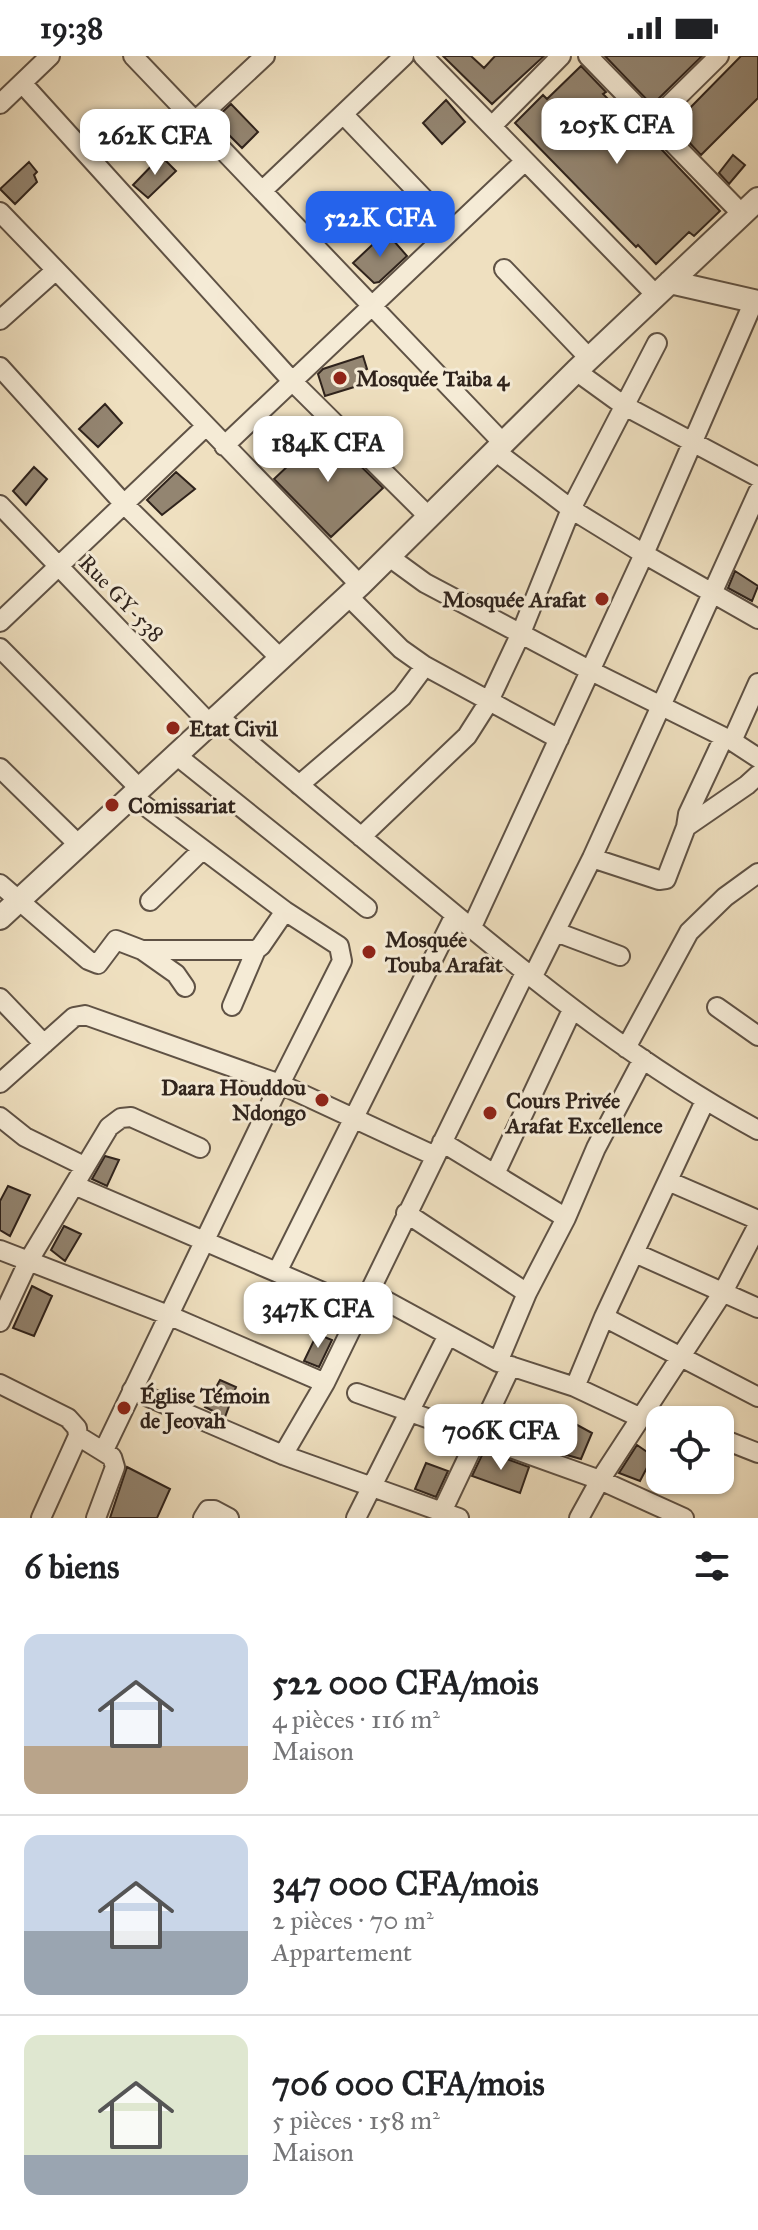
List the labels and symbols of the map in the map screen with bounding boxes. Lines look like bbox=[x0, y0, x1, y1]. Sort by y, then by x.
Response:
pin: 205K CFA bbox=[534, 98, 700, 166]
pin: 262K CFA bbox=[72, 109, 238, 177]
pin: 522K CFA bbox=[297, 191, 463, 259]
place label: Mosquée Taiba 4 bbox=[356, 365, 511, 392]
marker: Mosquée Taiba 4 bbox=[331, 369, 349, 387]
pin: 184K CFA bbox=[245, 416, 411, 484]
street label: Rue GY-538 bbox=[73, 549, 170, 648]
place label: Mosquée Arafat bbox=[442, 586, 586, 613]
marker: Mosquée Arafat bbox=[593, 590, 611, 608]
place label: Etat Civil bbox=[189, 715, 279, 742]
marker: Etat Civil bbox=[164, 719, 182, 737]
place label: Comissariat bbox=[128, 792, 236, 819]
marker: Comissariat bbox=[103, 796, 121, 814]
place label: Mosquée Touba Arafat bbox=[384, 926, 503, 978]
marker: Mosquée Touba Arafat bbox=[360, 943, 378, 961]
place label: Daara Houddou Ndongo bbox=[161, 1074, 306, 1126]
place label: Cours Privée Arafat Excellence bbox=[504, 1087, 663, 1139]
marker: Daara Houddou Ndongo bbox=[313, 1091, 331, 1109]
marker: Cours Privée Arafat Excellence bbox=[481, 1104, 499, 1122]
pin: 347K CFA bbox=[235, 1282, 401, 1350]
place label: Église Témoin de Jeovah bbox=[140, 1382, 270, 1435]
marker: Église Témoin de Jeovah bbox=[115, 1399, 133, 1417]
pin: 706K CFA bbox=[418, 1404, 584, 1472]

